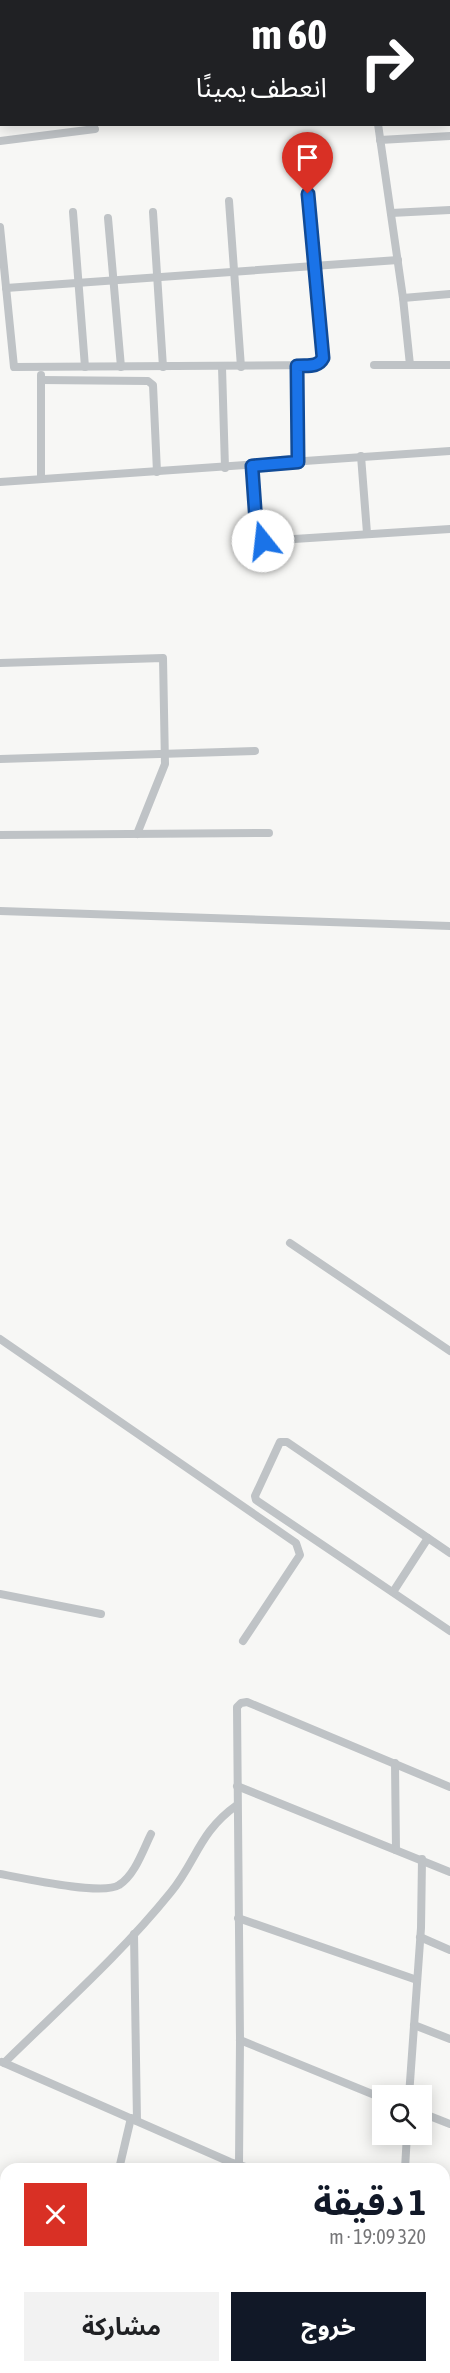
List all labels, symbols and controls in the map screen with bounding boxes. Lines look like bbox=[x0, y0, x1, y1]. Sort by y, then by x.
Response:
text: 60 m bbox=[252, 10, 327, 58]
icon: right bbox=[348, 24, 426, 102]
text: انعطف يمينًا bbox=[196, 72, 327, 103]
pin bbox=[282, 132, 333, 194]
icon: arrive bbox=[291, 141, 324, 174]
position arrow bbox=[231, 509, 295, 573]
map controls bbox=[372, 2085, 432, 2145]
button: search bbox=[372, 2085, 432, 2145]
text: 1 دقيقة bbox=[314, 2181, 426, 2223]
button: close bbox=[24, 2183, 87, 2246]
text: 320 m · 19:09 bbox=[329, 2225, 426, 2248]
button: مشاركة bbox=[24, 2292, 219, 2361]
button: خروج bbox=[231, 2292, 426, 2361]

